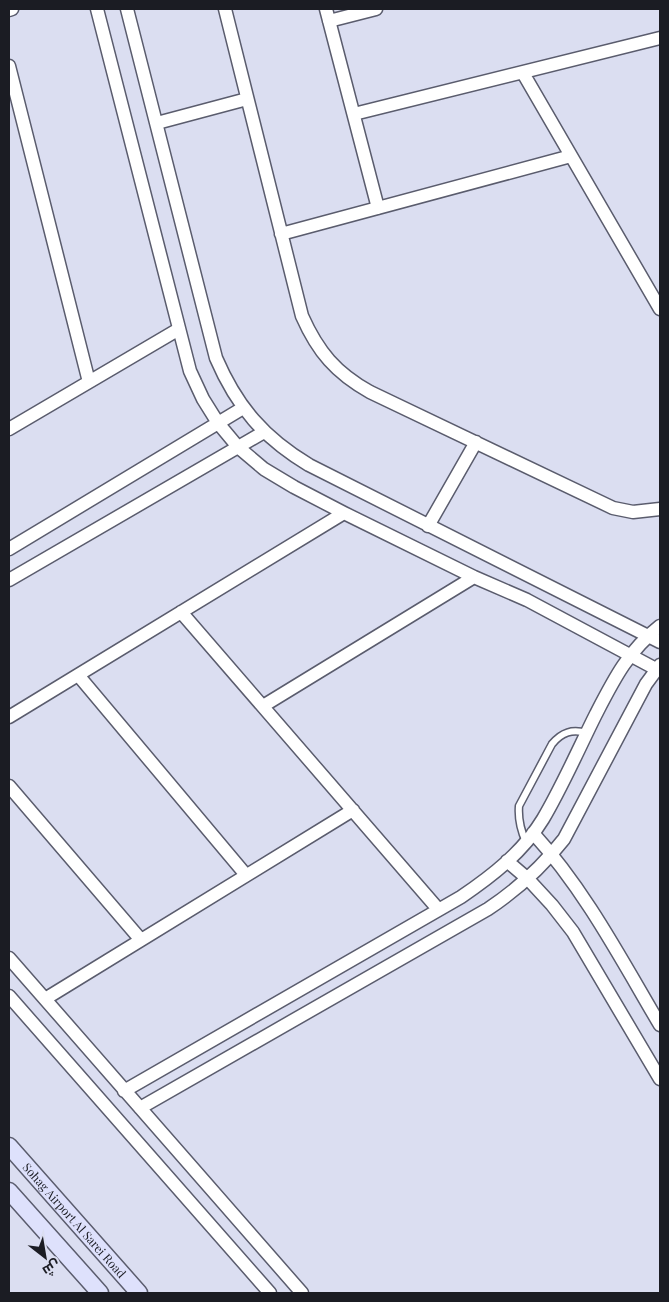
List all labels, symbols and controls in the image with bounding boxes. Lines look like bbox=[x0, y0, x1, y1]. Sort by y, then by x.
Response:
street label: Sohag Airport Al Sarei Road bbox=[19, 1159, 130, 1281]
north arrow bbox=[20, 1232, 70, 1282]
text: ش bbox=[39, 1256, 65, 1281]

